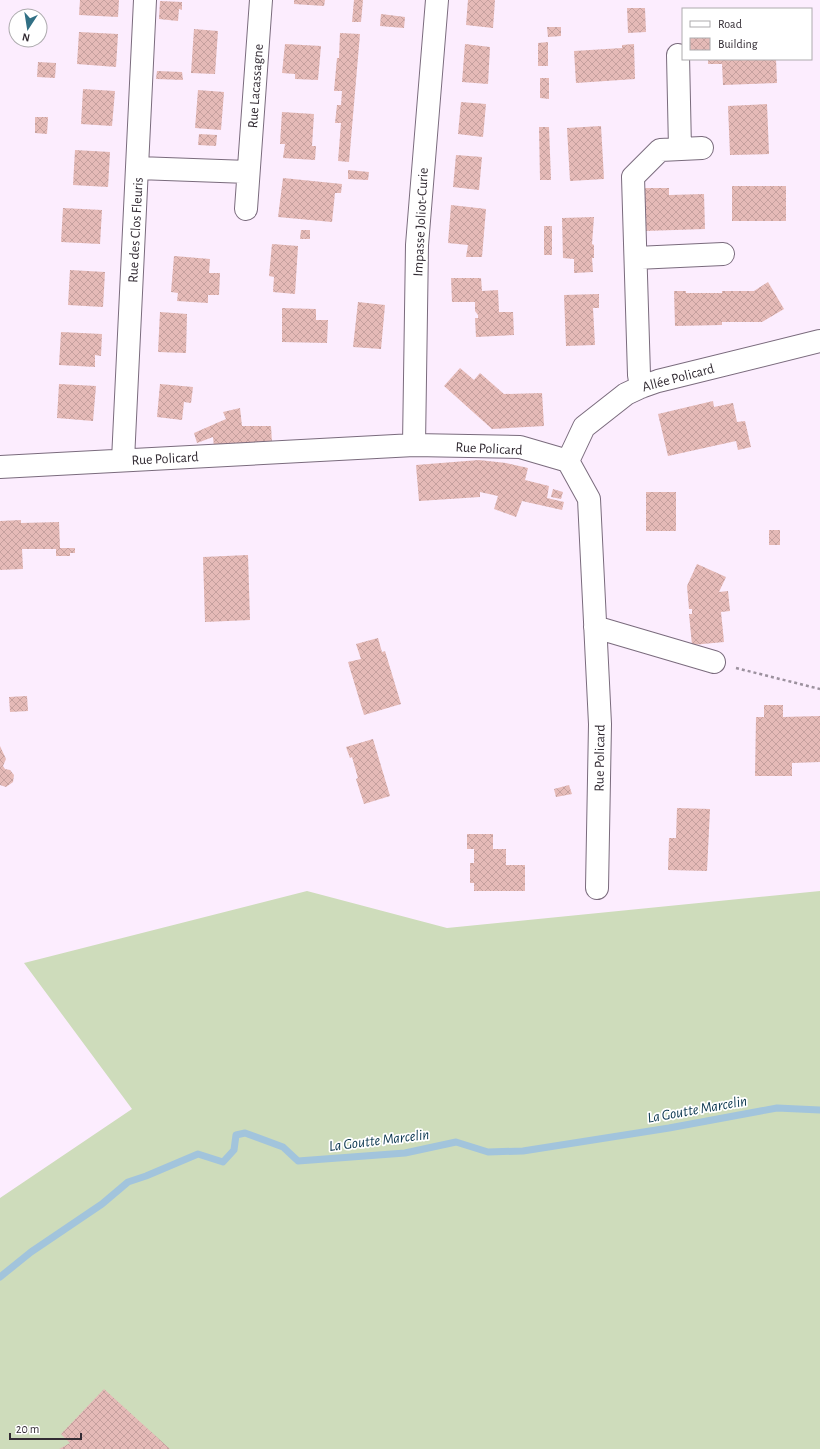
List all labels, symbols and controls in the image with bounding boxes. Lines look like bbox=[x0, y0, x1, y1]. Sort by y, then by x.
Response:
north arrow bbox=[8, 8, 48, 48]
legend bbox=[682, 8, 812, 60]
text: Road bbox=[718, 18, 742, 30]
text: N bbox=[21, 31, 31, 43]
text: Building bbox=[718, 38, 758, 50]
street label: Rue Lacassagne bbox=[246, 43, 266, 129]
street label: Impasse Joliot-Curie bbox=[411, 167, 431, 277]
street label: Rue des Clos Fleuris bbox=[126, 177, 146, 283]
street label: Allée Policard bbox=[641, 362, 716, 394]
street label: Rue Policard bbox=[455, 440, 523, 458]
street label: Rue Policard bbox=[131, 450, 199, 468]
street label: Rue Policard bbox=[592, 724, 608, 792]
water label: La Goutte Marcelin bbox=[646, 1093, 748, 1126]
water label: La Goutte Marcelin bbox=[328, 1127, 430, 1154]
scale bar bbox=[10, 1415, 81, 1441]
text: 20 m bbox=[16, 1423, 39, 1435]

